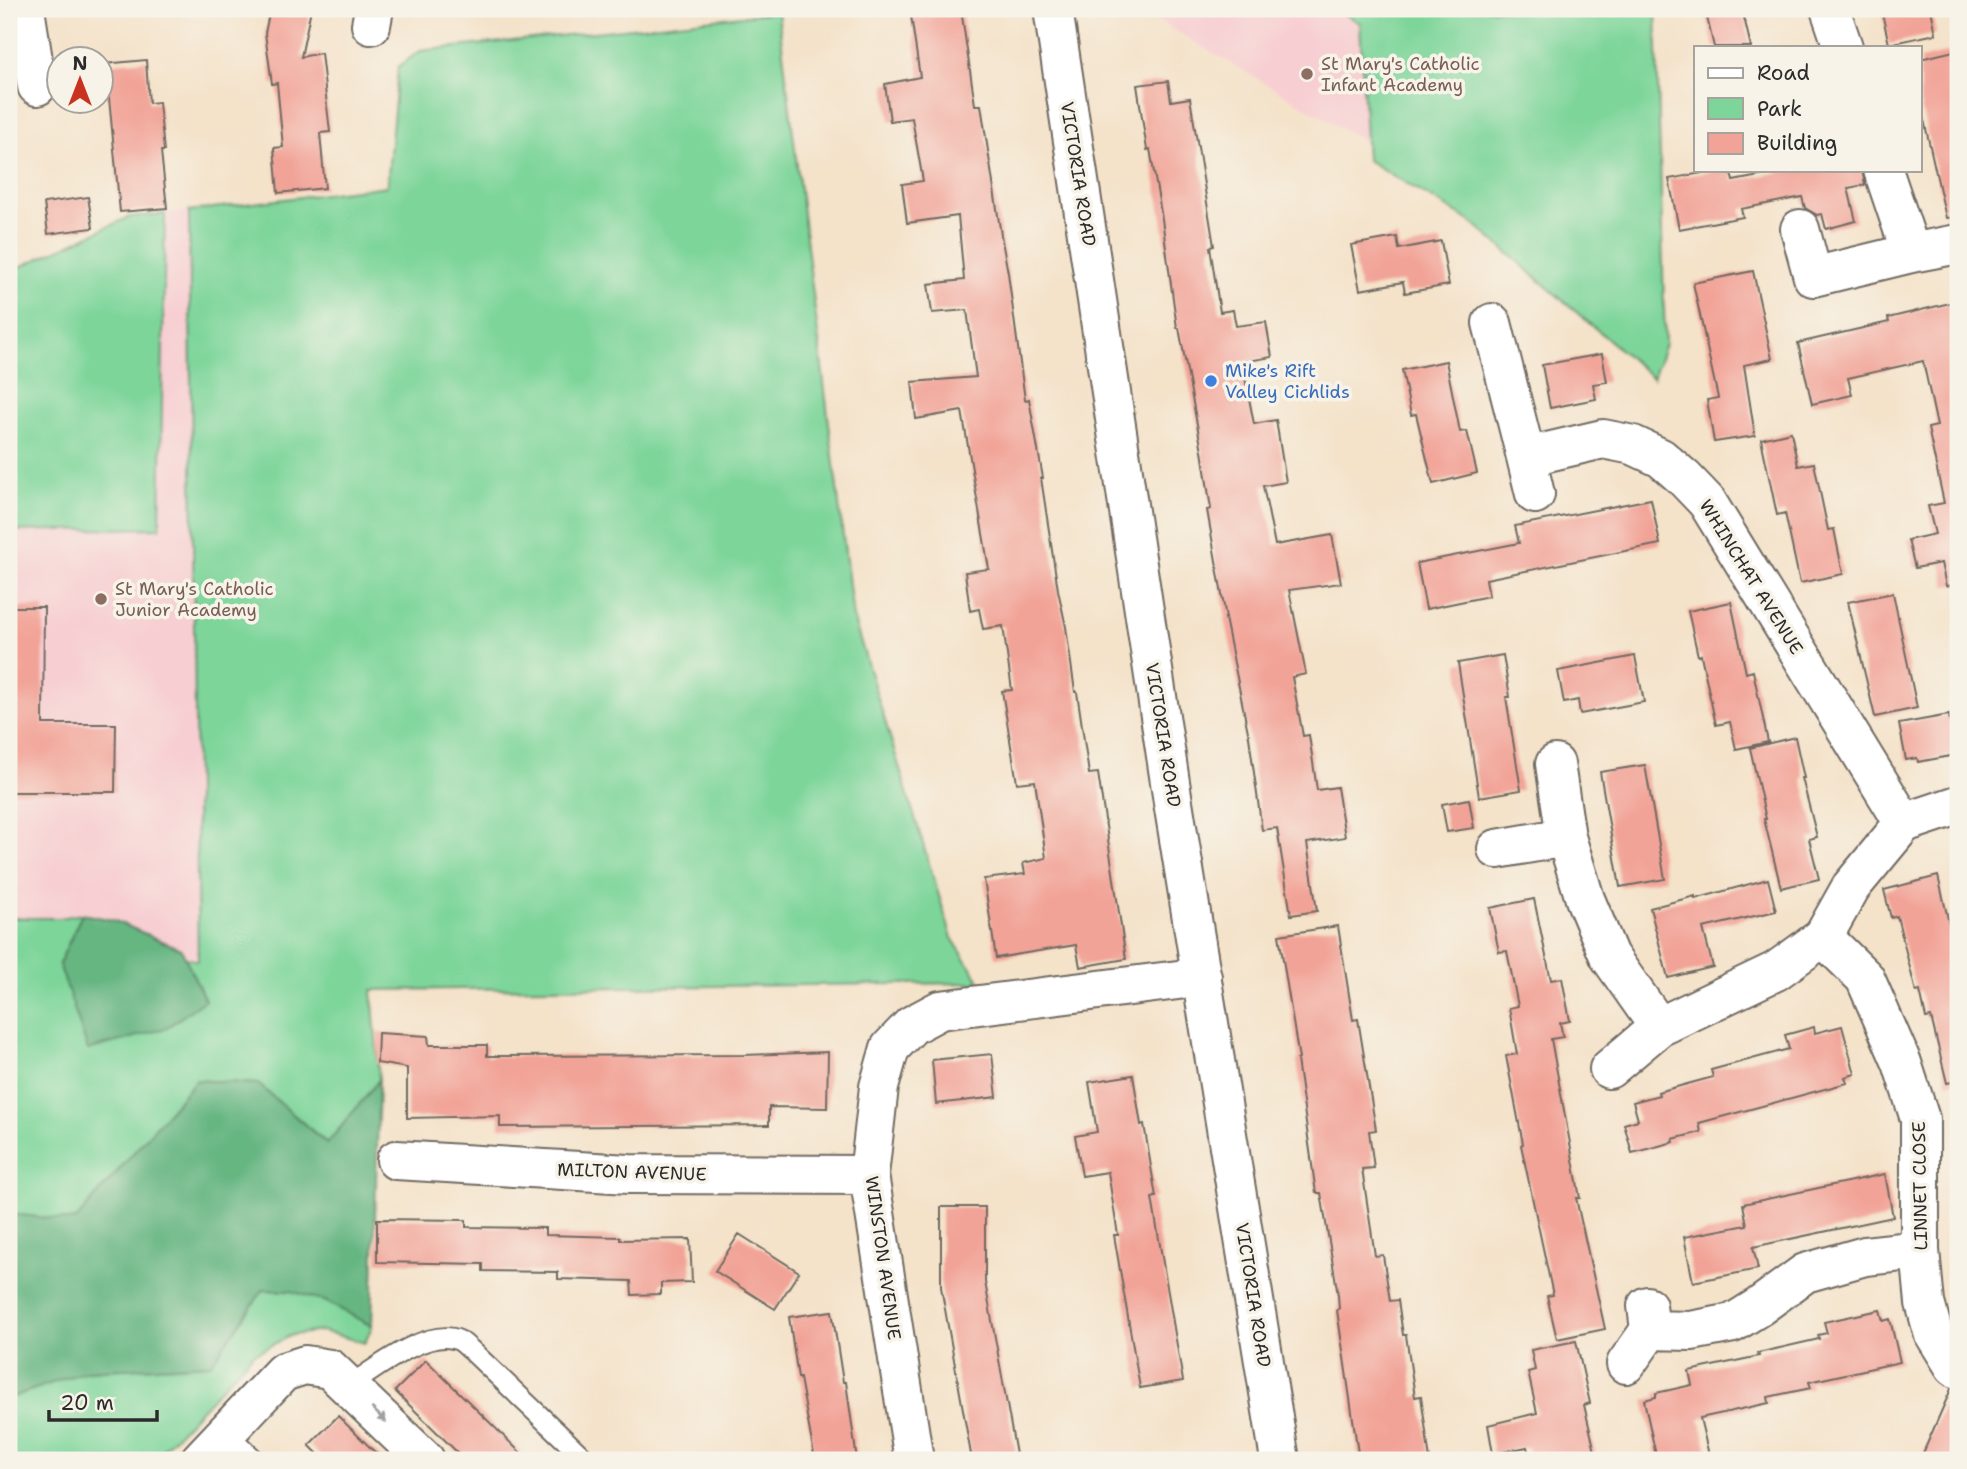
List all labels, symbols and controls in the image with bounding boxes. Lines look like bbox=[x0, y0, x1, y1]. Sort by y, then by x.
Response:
north arrow bbox=[46, 46, 116, 116]
legend bbox=[1694, 46, 1922, 172]
text: N bbox=[72, 51, 88, 76]
place label: St Mary's Catholic Infant Academy bbox=[1321, 52, 1480, 97]
text: Road bbox=[1757, 59, 1810, 87]
marker: St Mary's Catholic Infant Academy bbox=[1299, 66, 1315, 82]
text: Park bbox=[1757, 95, 1802, 123]
street label: VICTORIA ROAD bbox=[1055, 100, 1101, 248]
text: Building bbox=[1757, 129, 1837, 157]
place label: Mike's Rift Valley Cichlids bbox=[1225, 359, 1350, 404]
marker: Mike's Rift Valley Cichlids bbox=[1203, 373, 1219, 389]
street label: WHINCHAT AVENUE bbox=[1694, 495, 1808, 659]
place label: St Mary's Catholic Junior Academy bbox=[115, 577, 274, 622]
marker: St Mary's Catholic Junior Academy bbox=[93, 591, 109, 607]
street label: VICTORIA ROAD bbox=[1140, 661, 1186, 809]
street label: LINNET CLOSE bbox=[1907, 1121, 1933, 1251]
street label: MILTON AVENUE bbox=[557, 1157, 707, 1187]
street label: WINSTON AVENUE bbox=[860, 1174, 906, 1342]
street label: VICTORIA ROAD bbox=[1230, 1221, 1276, 1369]
scale bar bbox=[49, 1378, 158, 1422]
text: 20 m bbox=[60, 1389, 114, 1417]
one-way arrow bbox=[370, 1407, 387, 1424]

